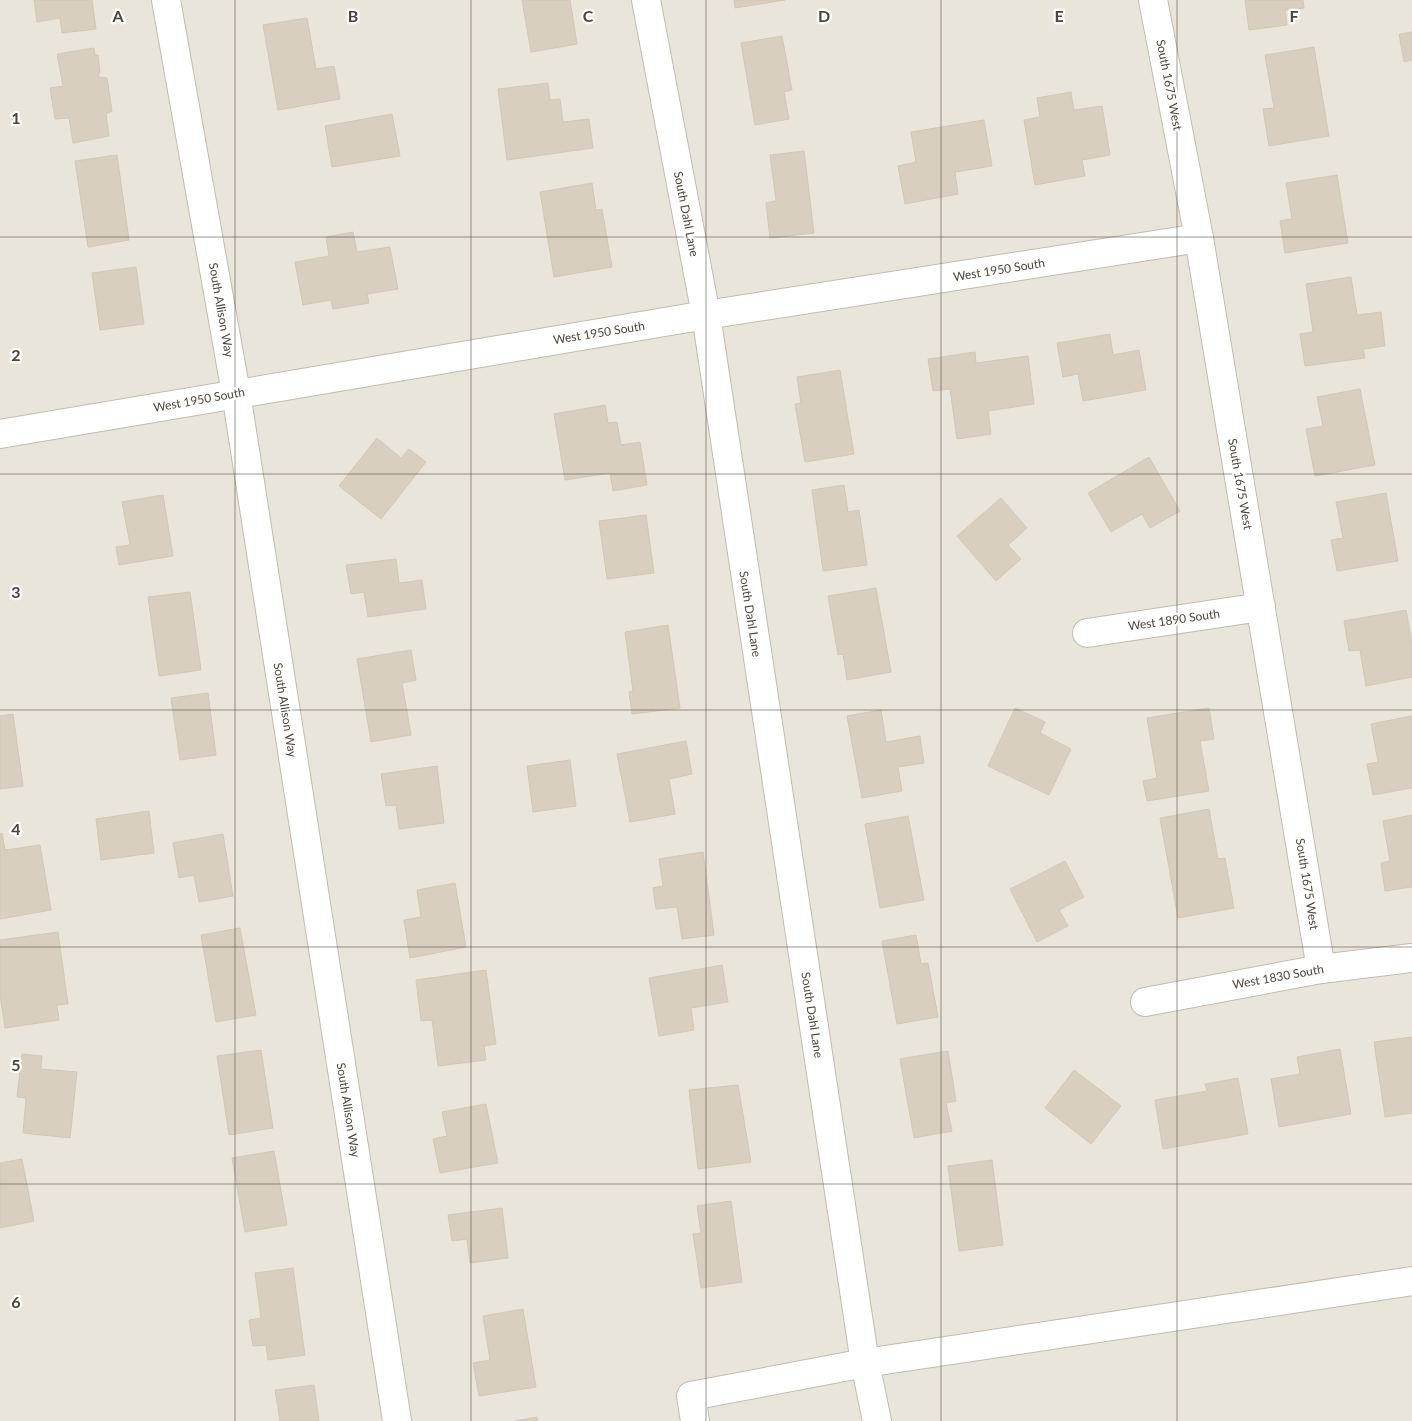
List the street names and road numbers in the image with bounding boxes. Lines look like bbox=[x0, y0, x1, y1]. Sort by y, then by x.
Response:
street label: South 1675 West bbox=[1153, 38, 1186, 132]
street label: South Dahl Lane bbox=[671, 170, 702, 258]
street label: West 1950 South bbox=[952, 255, 1046, 284]
street label: South Allison Way bbox=[206, 262, 237, 359]
street label: West 1950 South bbox=[552, 318, 646, 347]
street label: West 1950 South bbox=[152, 384, 246, 415]
street label: South 1675 West bbox=[1225, 437, 1256, 531]
street label: South Dahl Lane bbox=[736, 570, 765, 658]
street label: West 1890 South bbox=[1127, 606, 1221, 633]
street label: South Allison Way bbox=[271, 662, 301, 759]
street label: South 1675 West bbox=[1293, 837, 1322, 931]
street label: West 1830 South bbox=[1231, 961, 1325, 992]
street label: South Dahl Lane bbox=[798, 971, 827, 1059]
street label: South Allison Way bbox=[334, 1062, 364, 1159]

